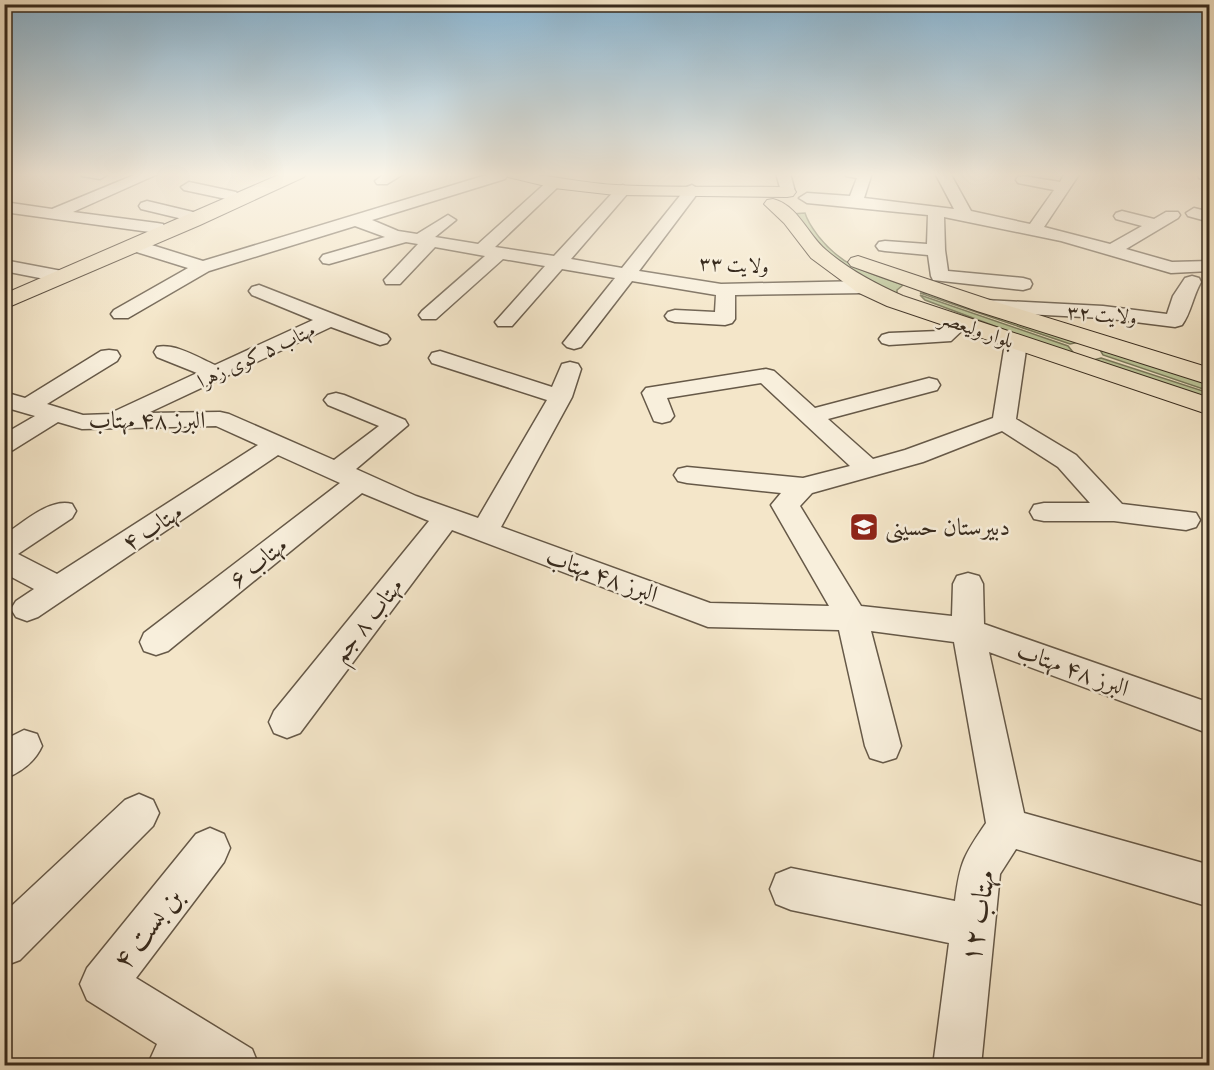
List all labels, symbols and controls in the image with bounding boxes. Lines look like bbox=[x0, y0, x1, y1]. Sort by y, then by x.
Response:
street label: ولایت ٣۳ bbox=[698, 251, 770, 280]
street label: ولایت ۳۲ bbox=[1066, 300, 1138, 331]
street label: بلوار ولیعصر bbox=[934, 305, 1017, 355]
street label: مهتاب ۵ کوی زهرا bbox=[194, 318, 320, 395]
street label: البرز ۴۸ مهتاب bbox=[89, 406, 205, 437]
street label: مهتاب ۴ bbox=[117, 497, 189, 559]
school or university icon: دبیرستان حسینی bbox=[848, 511, 880, 543]
place label: دبیرستان حسینی bbox=[885, 513, 1010, 544]
street label: مهتاب ۶ bbox=[224, 531, 294, 596]
street label: البرز ۴۸ مهتاب bbox=[541, 542, 662, 611]
street label: مهتاب ۸ جم bbox=[325, 572, 415, 673]
street label: البرز ۴۸ مهتاب bbox=[1012, 636, 1133, 705]
street label: مهتاب ۱۲ bbox=[954, 868, 1005, 965]
street label: بن بست ۴ bbox=[106, 882, 192, 977]

